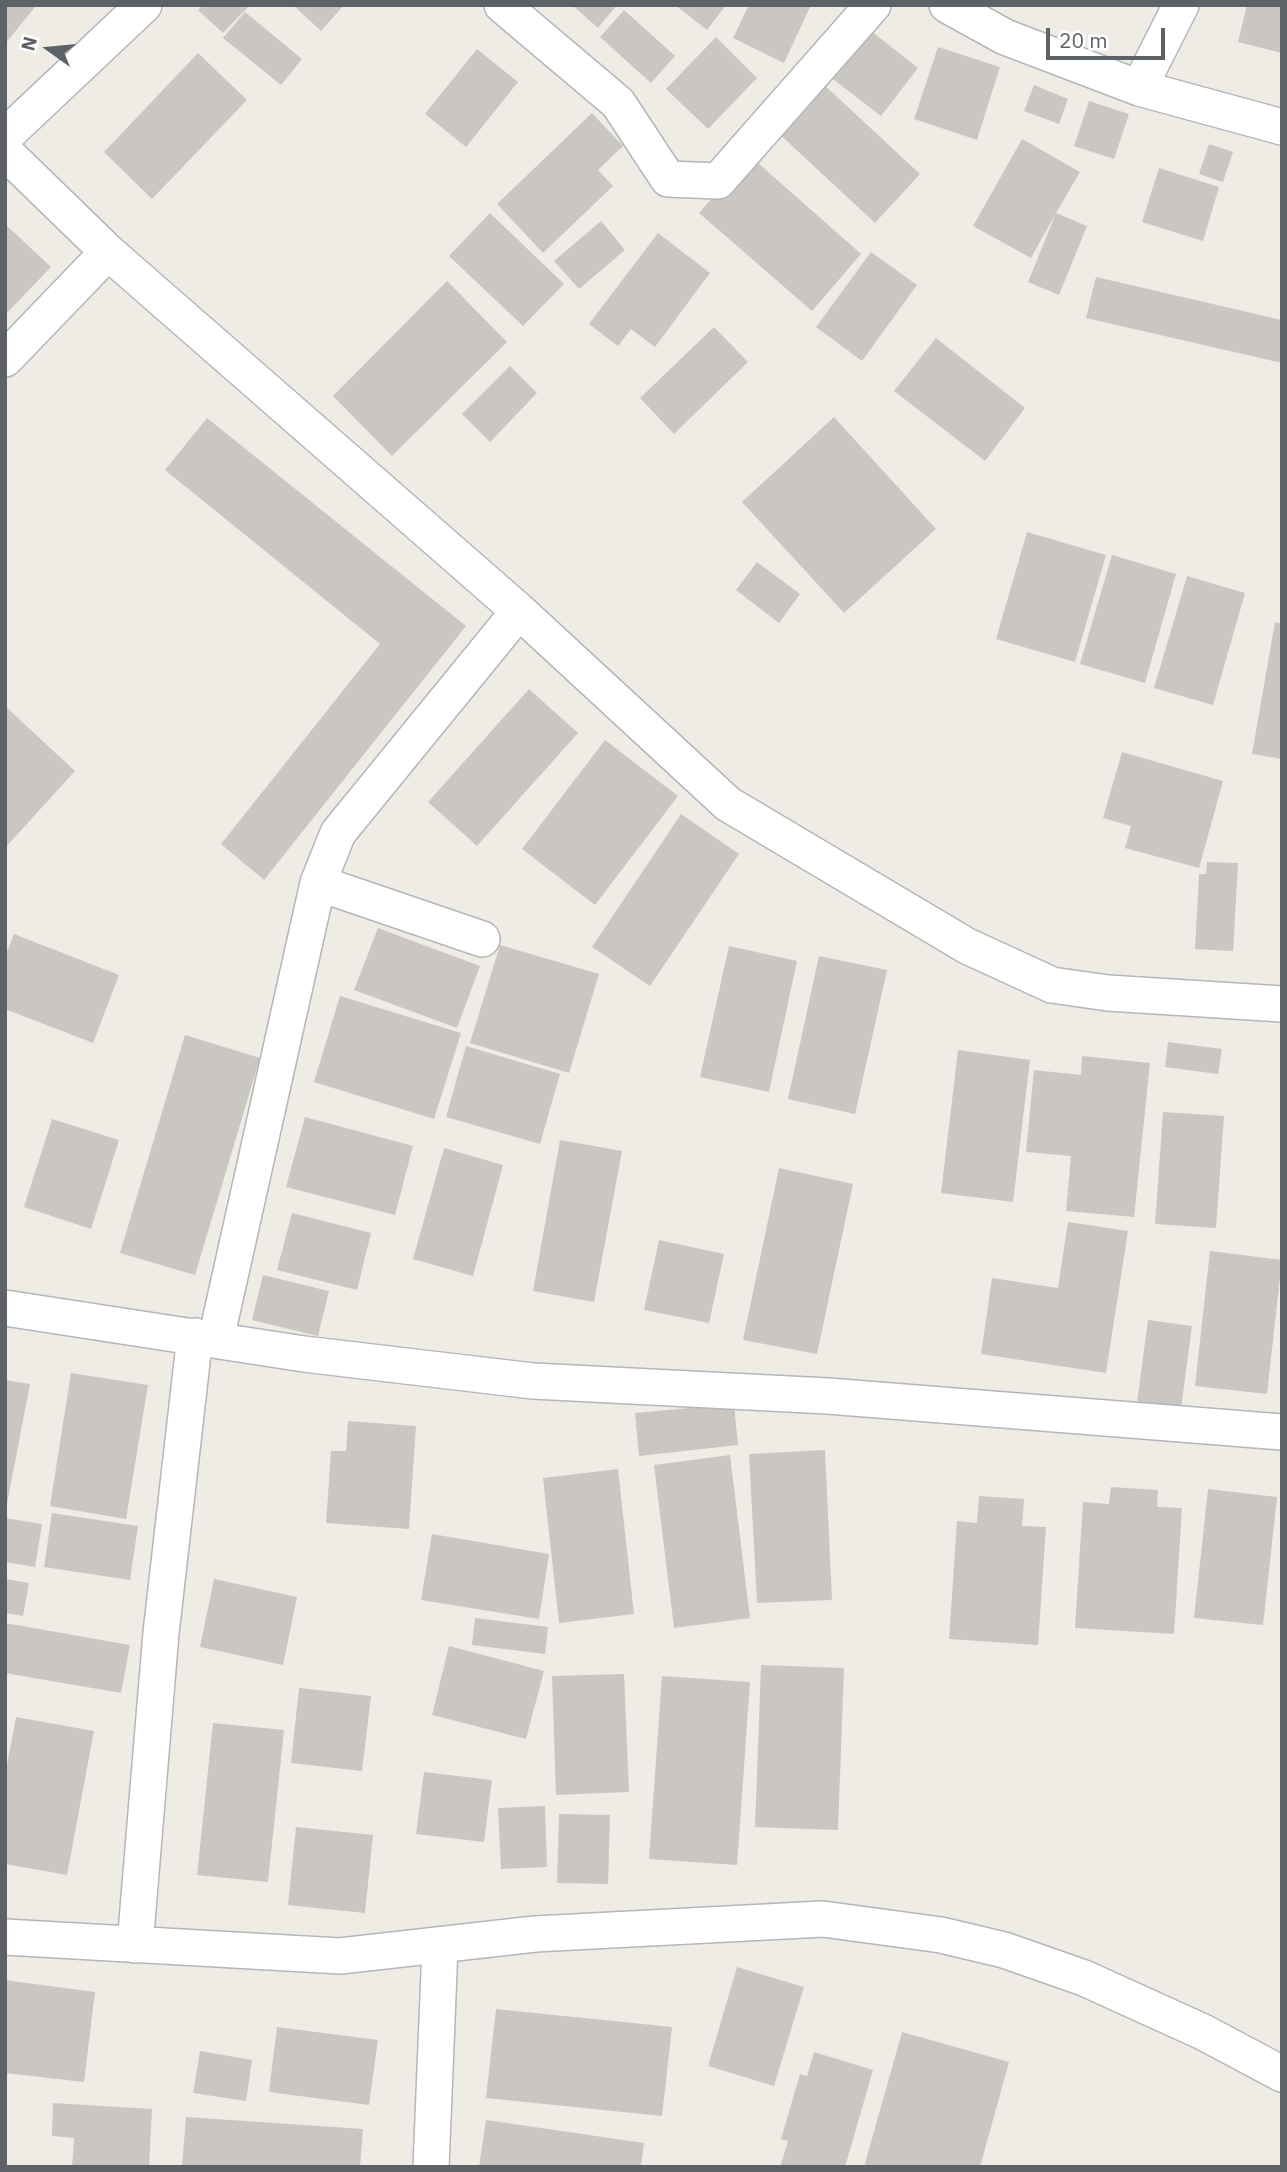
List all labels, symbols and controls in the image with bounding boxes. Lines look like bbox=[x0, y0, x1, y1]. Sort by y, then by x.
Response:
north arrow bbox=[14, 14, 84, 84]
scale bar bbox=[1049, 14, 1168, 58]
text: 20 m bbox=[1059, 26, 1108, 54]
text: N bbox=[15, 34, 42, 53]

